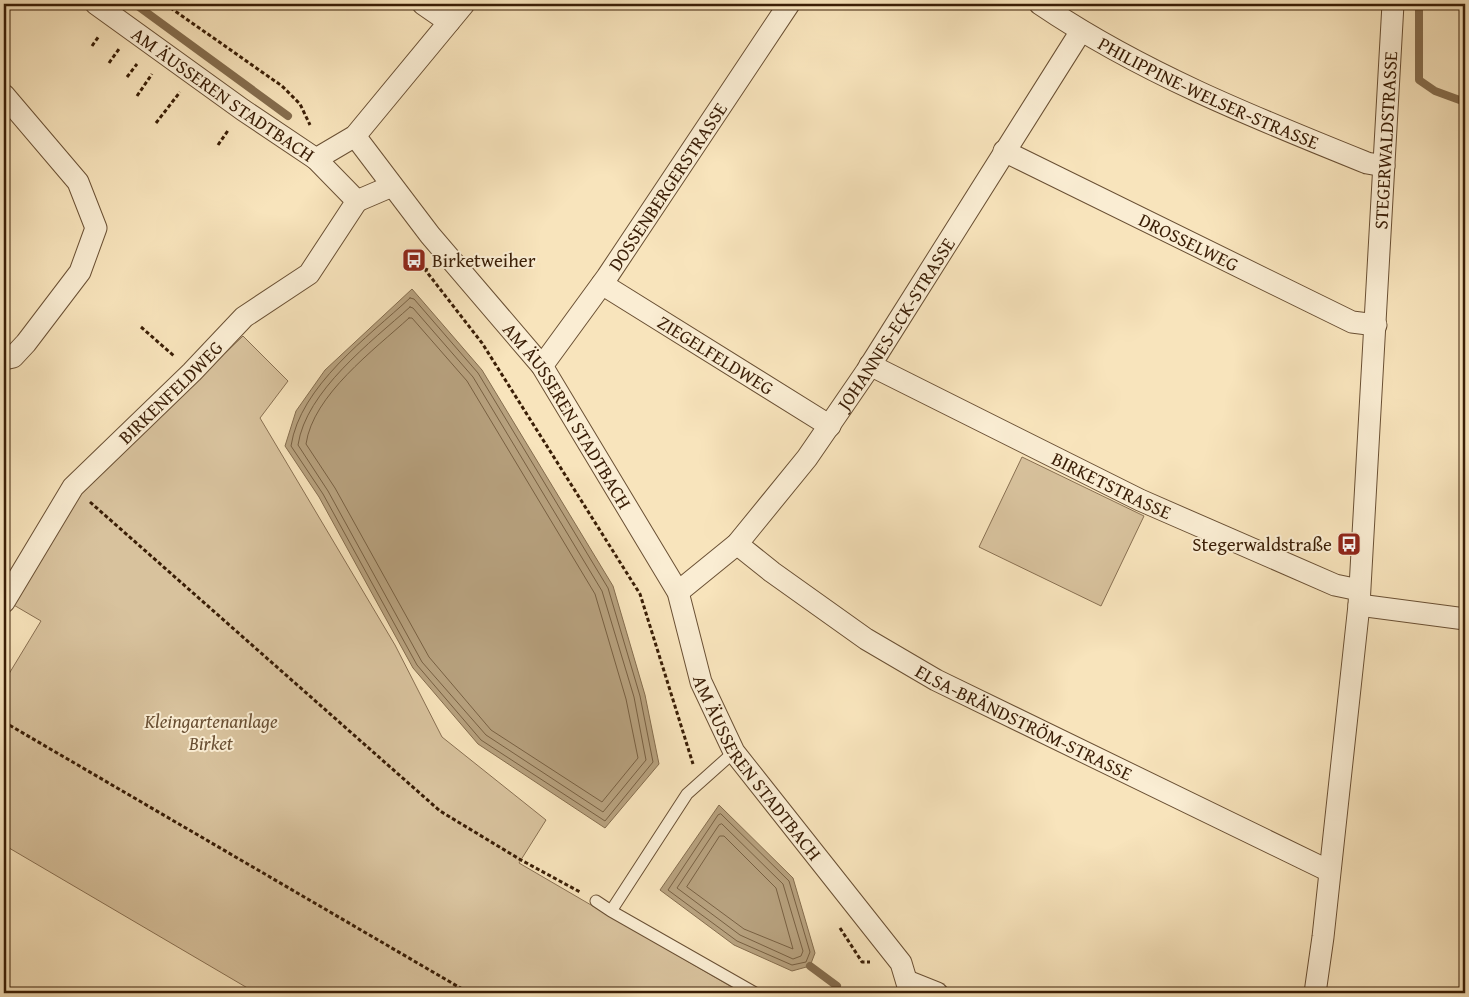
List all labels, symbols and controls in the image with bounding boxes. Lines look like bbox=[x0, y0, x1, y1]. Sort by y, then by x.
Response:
street label: AM ÄUSSEREN STADTBACH bbox=[126, 20, 320, 168]
street label: PHILIPPINE-WELSER-STRASSE bbox=[1093, 29, 1324, 156]
street label: STEGERWALDSTRASSE bbox=[1366, 50, 1404, 230]
street label: DOSSENBERGERSTRASSE bbox=[601, 96, 734, 276]
street label: DROSSELWEG bbox=[1134, 205, 1243, 278]
street label: JOHANNES-ECK-STRASSE bbox=[829, 231, 962, 417]
place label: Birketweiher bbox=[432, 246, 536, 274]
bus stop icon: Birketweiher bbox=[401, 247, 427, 273]
street label: ZIEGELFELDWEG bbox=[652, 308, 779, 402]
street label: AM ÄUSSEREN STADTBACH bbox=[496, 316, 639, 514]
street label: BIRKENFELDWEG bbox=[112, 334, 229, 450]
street label: BIRKETSTRASSE bbox=[1047, 444, 1176, 526]
place label: Stegerwaldstraße bbox=[1192, 530, 1332, 558]
bus stop icon: Stegerwaldstraße bbox=[1336, 531, 1362, 557]
street label: ELSA-BRÄNDSTRÖM-STRASSE bbox=[910, 657, 1138, 788]
street label: AM ÄUSSEREN STADTBACH bbox=[686, 672, 828, 866]
park label: Kleingartenanlage Birket bbox=[143, 707, 278, 757]

